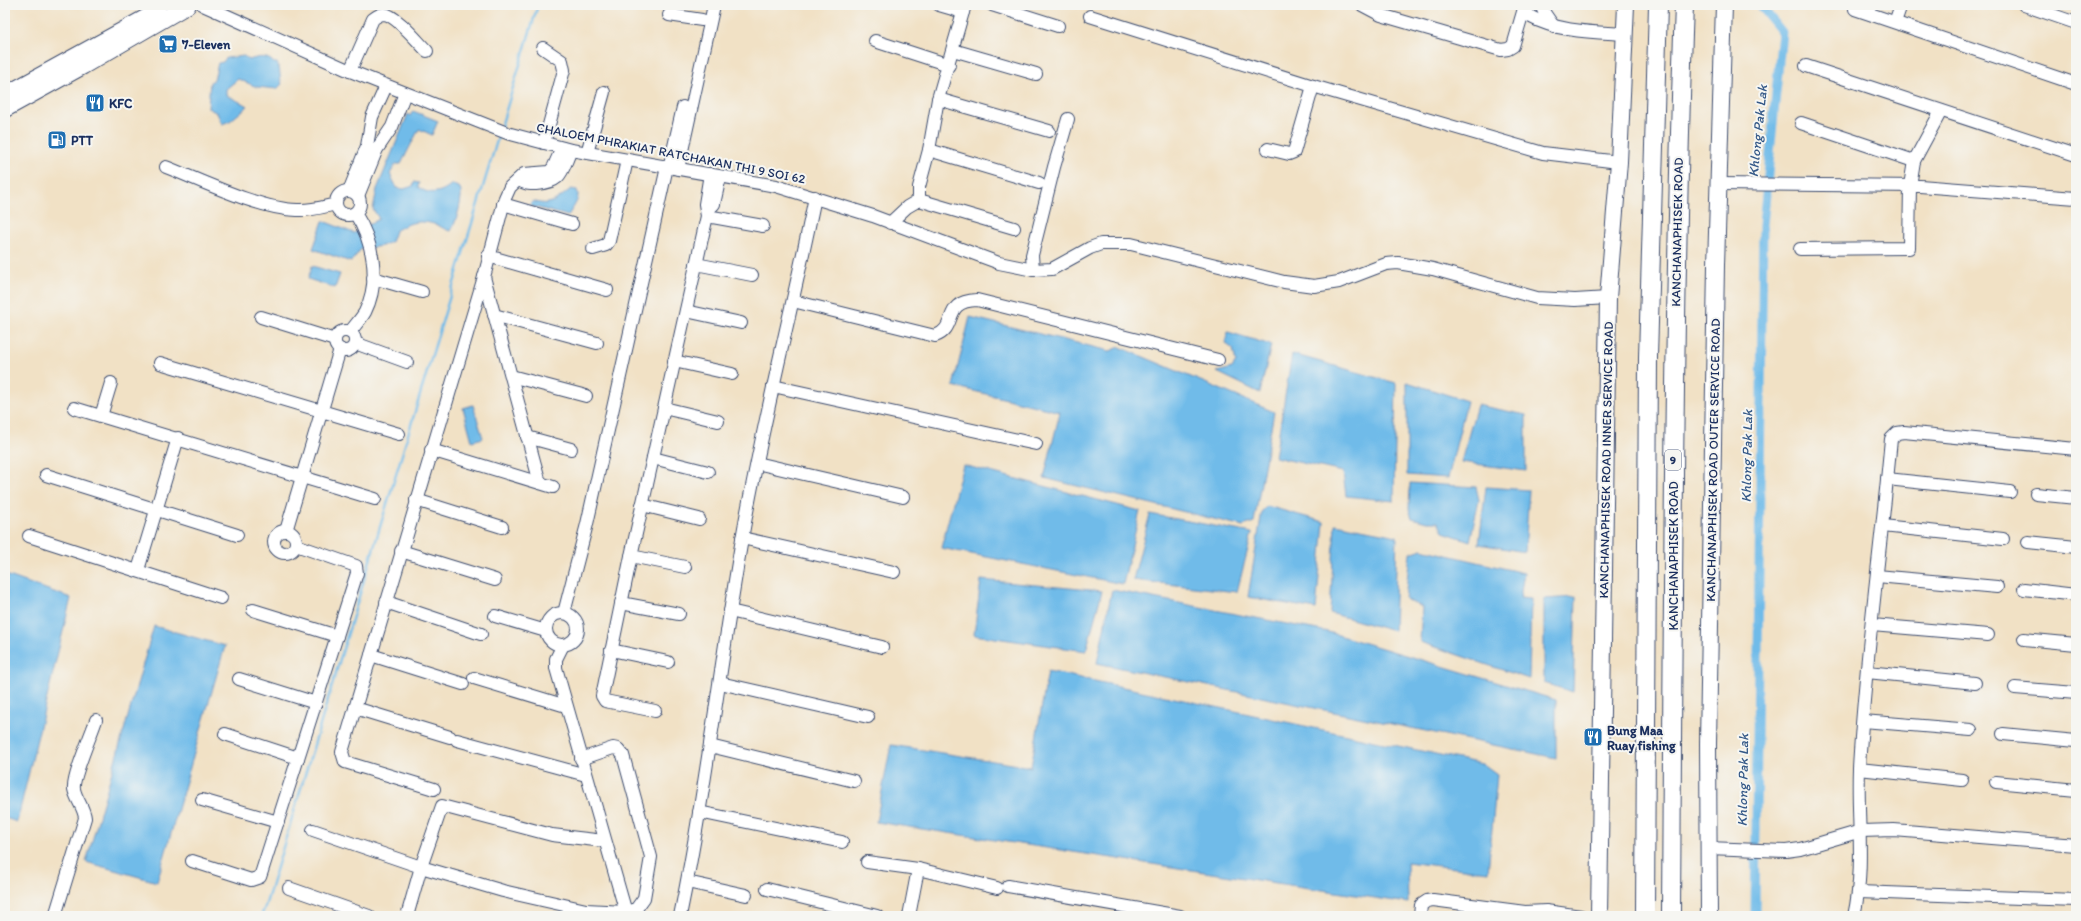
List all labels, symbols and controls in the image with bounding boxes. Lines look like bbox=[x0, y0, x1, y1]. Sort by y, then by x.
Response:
supermarket icon: 7-Eleven bbox=[157, 33, 179, 55]
place label: 7-Eleven bbox=[181, 37, 231, 52]
water label: Khlong Pak Lak bbox=[1745, 83, 1771, 178]
restaurant icon: KFC bbox=[84, 92, 106, 114]
place label: KFC bbox=[109, 96, 133, 111]
street label: CHALOEM PHRAKIAT RATCHAKAN THI 9 SOI 62 bbox=[535, 120, 807, 187]
fuel station icon: PTT bbox=[46, 129, 68, 151]
place label: PTT bbox=[71, 133, 94, 148]
street label: KANCHANAPHISEK ROAD bbox=[1668, 157, 1686, 307]
street label: KANCHANAPHISEK ROAD OUTER SERVICE ROAD bbox=[1703, 318, 1723, 602]
street label: KANCHANAPHISEK ROAD INNER SERVICE ROAD bbox=[1596, 321, 1616, 599]
water label: Khlong Pak Lak bbox=[1738, 409, 1756, 502]
road number: 9 bbox=[1665, 450, 1681, 470]
street label: KANCHANAPHISEK ROAD bbox=[1666, 481, 1681, 631]
place label: Bung Maa Ruay fishing bbox=[1607, 723, 1676, 754]
restaurant icon: Bung Maa Ruay fishing bbox=[1582, 726, 1604, 748]
water label: Khlong Pak Lak bbox=[1734, 733, 1752, 826]

